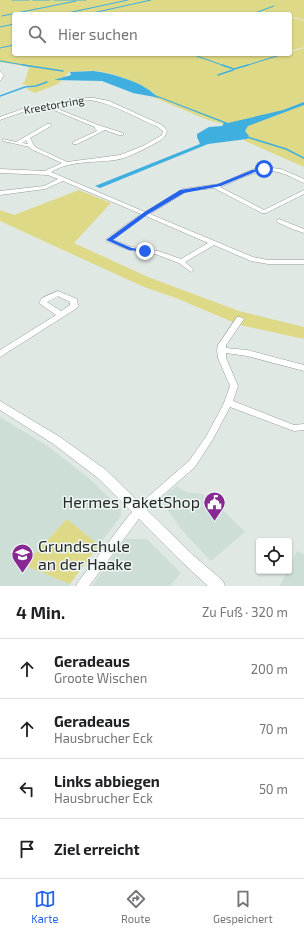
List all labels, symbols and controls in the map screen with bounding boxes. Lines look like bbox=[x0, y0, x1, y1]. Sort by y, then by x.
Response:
search box bbox=[12, 12, 292, 56]
icon: search bbox=[26, 23, 48, 45]
text: Hier suchen bbox=[58, 25, 138, 43]
street label: Kreetortring bbox=[23, 93, 85, 116]
route start bbox=[255, 160, 273, 178]
route end bbox=[136, 242, 154, 260]
public building icon: Hermes PaketShop bbox=[202, 489, 228, 522]
place label: Hermes PaketShop bbox=[63, 492, 200, 511]
place label: Grundschule an der Haake bbox=[38, 536, 132, 573]
map controls bbox=[256, 538, 292, 574]
button: locate bbox=[256, 538, 292, 574]
school or university icon: Grundschule an der Haake bbox=[10, 542, 36, 575]
text: 4 Min. bbox=[16, 602, 65, 622]
text: Zu Fuß · 320 m bbox=[202, 604, 288, 620]
text: Geradeaus bbox=[54, 652, 130, 670]
icon: ahead bbox=[16, 658, 38, 680]
text: 200 m bbox=[251, 661, 288, 677]
text: Groote Wischen bbox=[54, 670, 147, 686]
text: Geradeaus bbox=[54, 712, 130, 730]
icon: ahead bbox=[16, 718, 38, 740]
text: 70 m bbox=[259, 721, 288, 737]
text: Hausbrucher Eck bbox=[54, 730, 153, 746]
text: Links abbiegen bbox=[54, 772, 160, 790]
icon: left bbox=[16, 778, 38, 800]
text: 50 m bbox=[259, 781, 288, 797]
text: Hausbrucher Eck bbox=[54, 790, 153, 806]
icon: arrive bbox=[16, 838, 38, 860]
text: Ziel erreicht bbox=[54, 840, 140, 858]
tab: Karte bbox=[31, 888, 58, 925]
tab: Route bbox=[121, 888, 150, 925]
tab: Gespeichert bbox=[213, 888, 273, 925]

